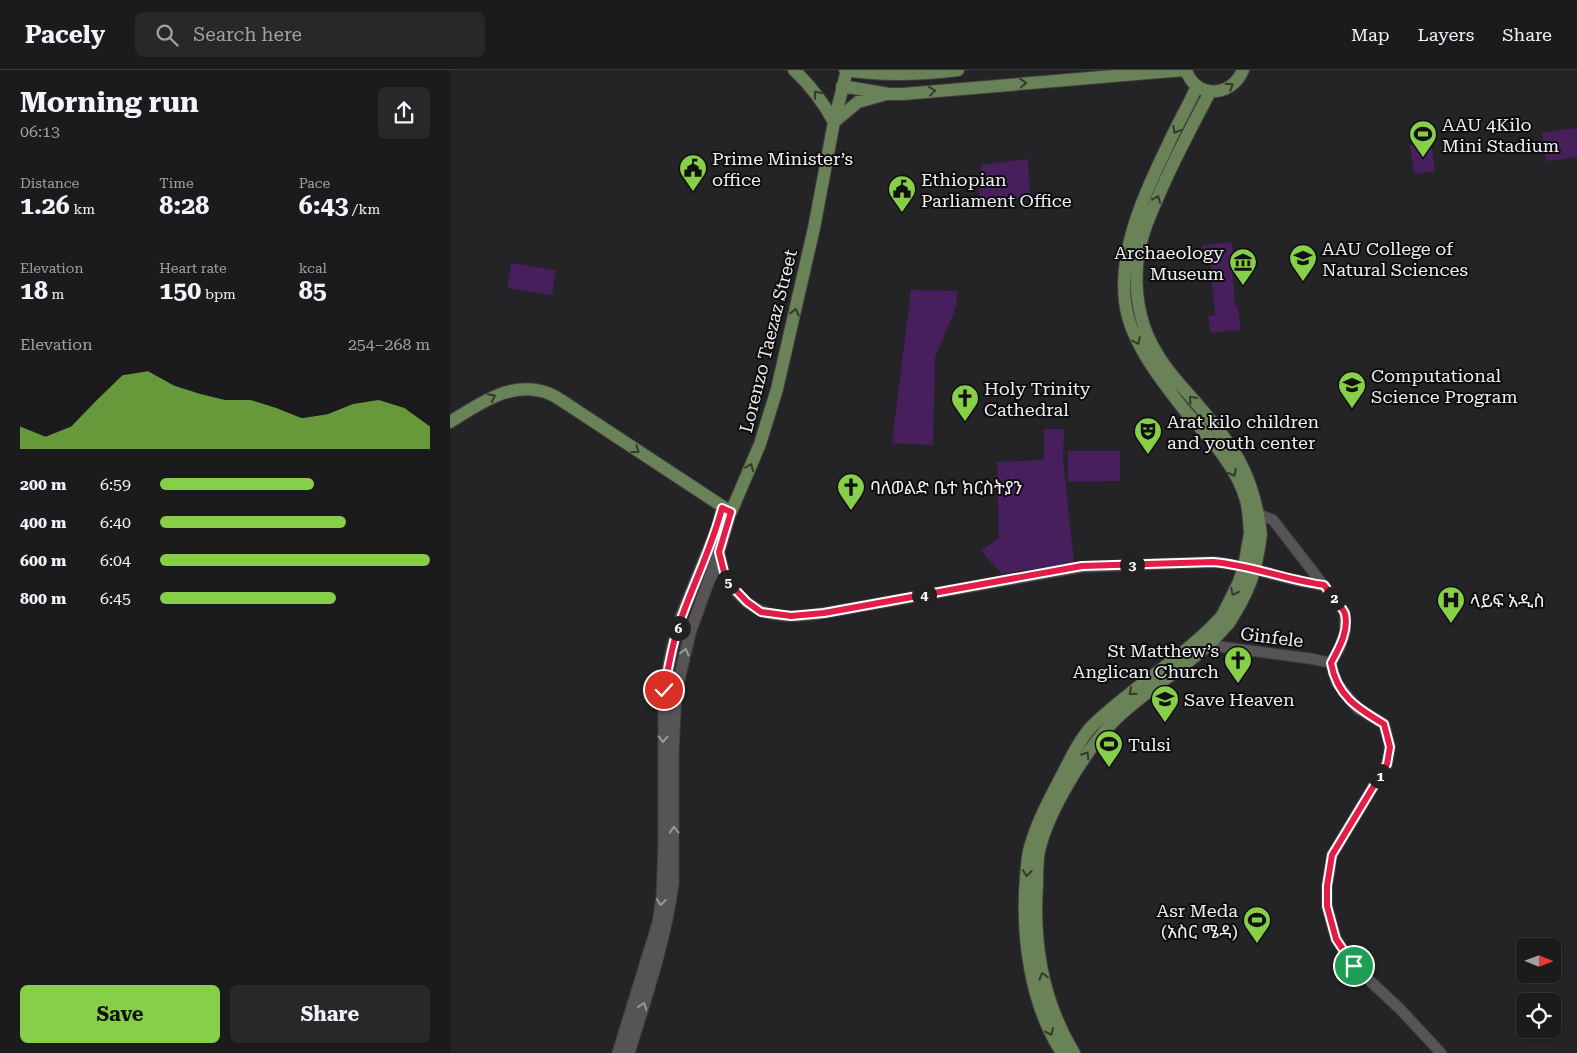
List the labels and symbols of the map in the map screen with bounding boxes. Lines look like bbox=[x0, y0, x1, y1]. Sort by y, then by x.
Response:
one-way arrow bbox=[1019, 77, 1027, 88]
one-way arrow bbox=[1225, 82, 1234, 92]
one-way arrow bbox=[928, 86, 936, 97]
one-way arrow bbox=[814, 91, 822, 100]
place label: AAU 4Kilo Mini Stadium bbox=[1442, 114, 1559, 156]
sports icon: AAU 4Kilo Mini Stadium bbox=[1408, 119, 1438, 158]
one-way arrow bbox=[1172, 124, 1182, 133]
place label: Prime Minister’s office bbox=[712, 148, 853, 190]
public building icon: Prime Minister’s office bbox=[678, 153, 708, 192]
place label: Ethiopian Parliament Office bbox=[921, 169, 1072, 211]
public building icon: Ethiopian Parliament Office bbox=[887, 174, 917, 213]
one-way arrow bbox=[1151, 195, 1162, 204]
place label: AAU College of Natural Sciences bbox=[1322, 238, 1468, 280]
place label: Archaeology Museum bbox=[1114, 242, 1224, 284]
school or university icon: AAU College of Natural Sciences bbox=[1288, 243, 1318, 282]
street label: Lorenzo Taezaz Street bbox=[735, 247, 801, 435]
museum icon: Archaeology Museum bbox=[1228, 247, 1258, 286]
one-way arrow bbox=[789, 307, 800, 316]
one-way arrow bbox=[1131, 336, 1142, 345]
place label: Computational Science Program bbox=[1371, 365, 1518, 407]
school or university icon: Computational Science Program bbox=[1337, 370, 1367, 409]
place label: Holy Trinity Cathedral bbox=[984, 378, 1091, 420]
church icon: Holy Trinity Cathedral bbox=[950, 383, 980, 422]
one-way arrow bbox=[487, 393, 496, 403]
one-way arrow bbox=[1189, 396, 1198, 405]
place label: Arat kilo children and youth center bbox=[1167, 411, 1320, 453]
theatre icon: Arat kilo children and youth center bbox=[1133, 416, 1163, 455]
one-way arrow bbox=[630, 444, 639, 454]
one-way arrow bbox=[745, 464, 755, 472]
one-way arrow bbox=[1227, 468, 1237, 477]
church icon: ባለወልድ ቤተ ክርስትያን bbox=[836, 472, 866, 511]
place label: ባለወልድ ቤተ ክርስትያን bbox=[870, 477, 1022, 498]
pin: 3 bbox=[1120, 552, 1144, 578]
pin: 5 bbox=[716, 570, 740, 594]
pin: 4 bbox=[912, 582, 936, 608]
hospital icon: ላይፍ አዲስ bbox=[1436, 585, 1466, 624]
pin: 2 bbox=[1322, 586, 1346, 610]
one-way arrow bbox=[1230, 587, 1240, 596]
place label: ላይፍ አዲስ bbox=[1470, 590, 1545, 611]
pin: 6 bbox=[666, 616, 690, 640]
street label: Ginfele bbox=[1239, 623, 1305, 651]
place label: St Matthew’s Anglican Church bbox=[1073, 640, 1219, 682]
church icon: St Matthew’s Anglican Church bbox=[1223, 645, 1253, 684]
one-way arrow bbox=[679, 647, 690, 656]
pin bbox=[643, 669, 685, 711]
school or university icon: Save Heaven bbox=[1150, 684, 1180, 723]
one-way arrow bbox=[1128, 687, 1137, 696]
place label: Save Heaven bbox=[1184, 689, 1295, 710]
sports icon: Tulsi bbox=[1094, 729, 1124, 768]
place label: Tulsi bbox=[1128, 734, 1171, 755]
one-way arrow bbox=[658, 736, 668, 744]
one-way arrow bbox=[1080, 752, 1090, 761]
pin: 1 bbox=[1368, 764, 1392, 788]
one-way arrow bbox=[669, 826, 679, 834]
one-way arrow bbox=[1022, 869, 1033, 877]
one-way arrow bbox=[656, 898, 667, 906]
place label: Asr Meda (አስር ሜዳ) bbox=[1156, 900, 1238, 942]
sports icon: Asr Meda (አስር ሜዳ) bbox=[1242, 905, 1272, 944]
north arrow bbox=[1516, 938, 1561, 982]
pin bbox=[1333, 945, 1375, 987]
one-way arrow bbox=[1038, 971, 1049, 980]
one-way arrow bbox=[638, 1003, 648, 1011]
one-way arrow bbox=[1044, 1027, 1055, 1036]

